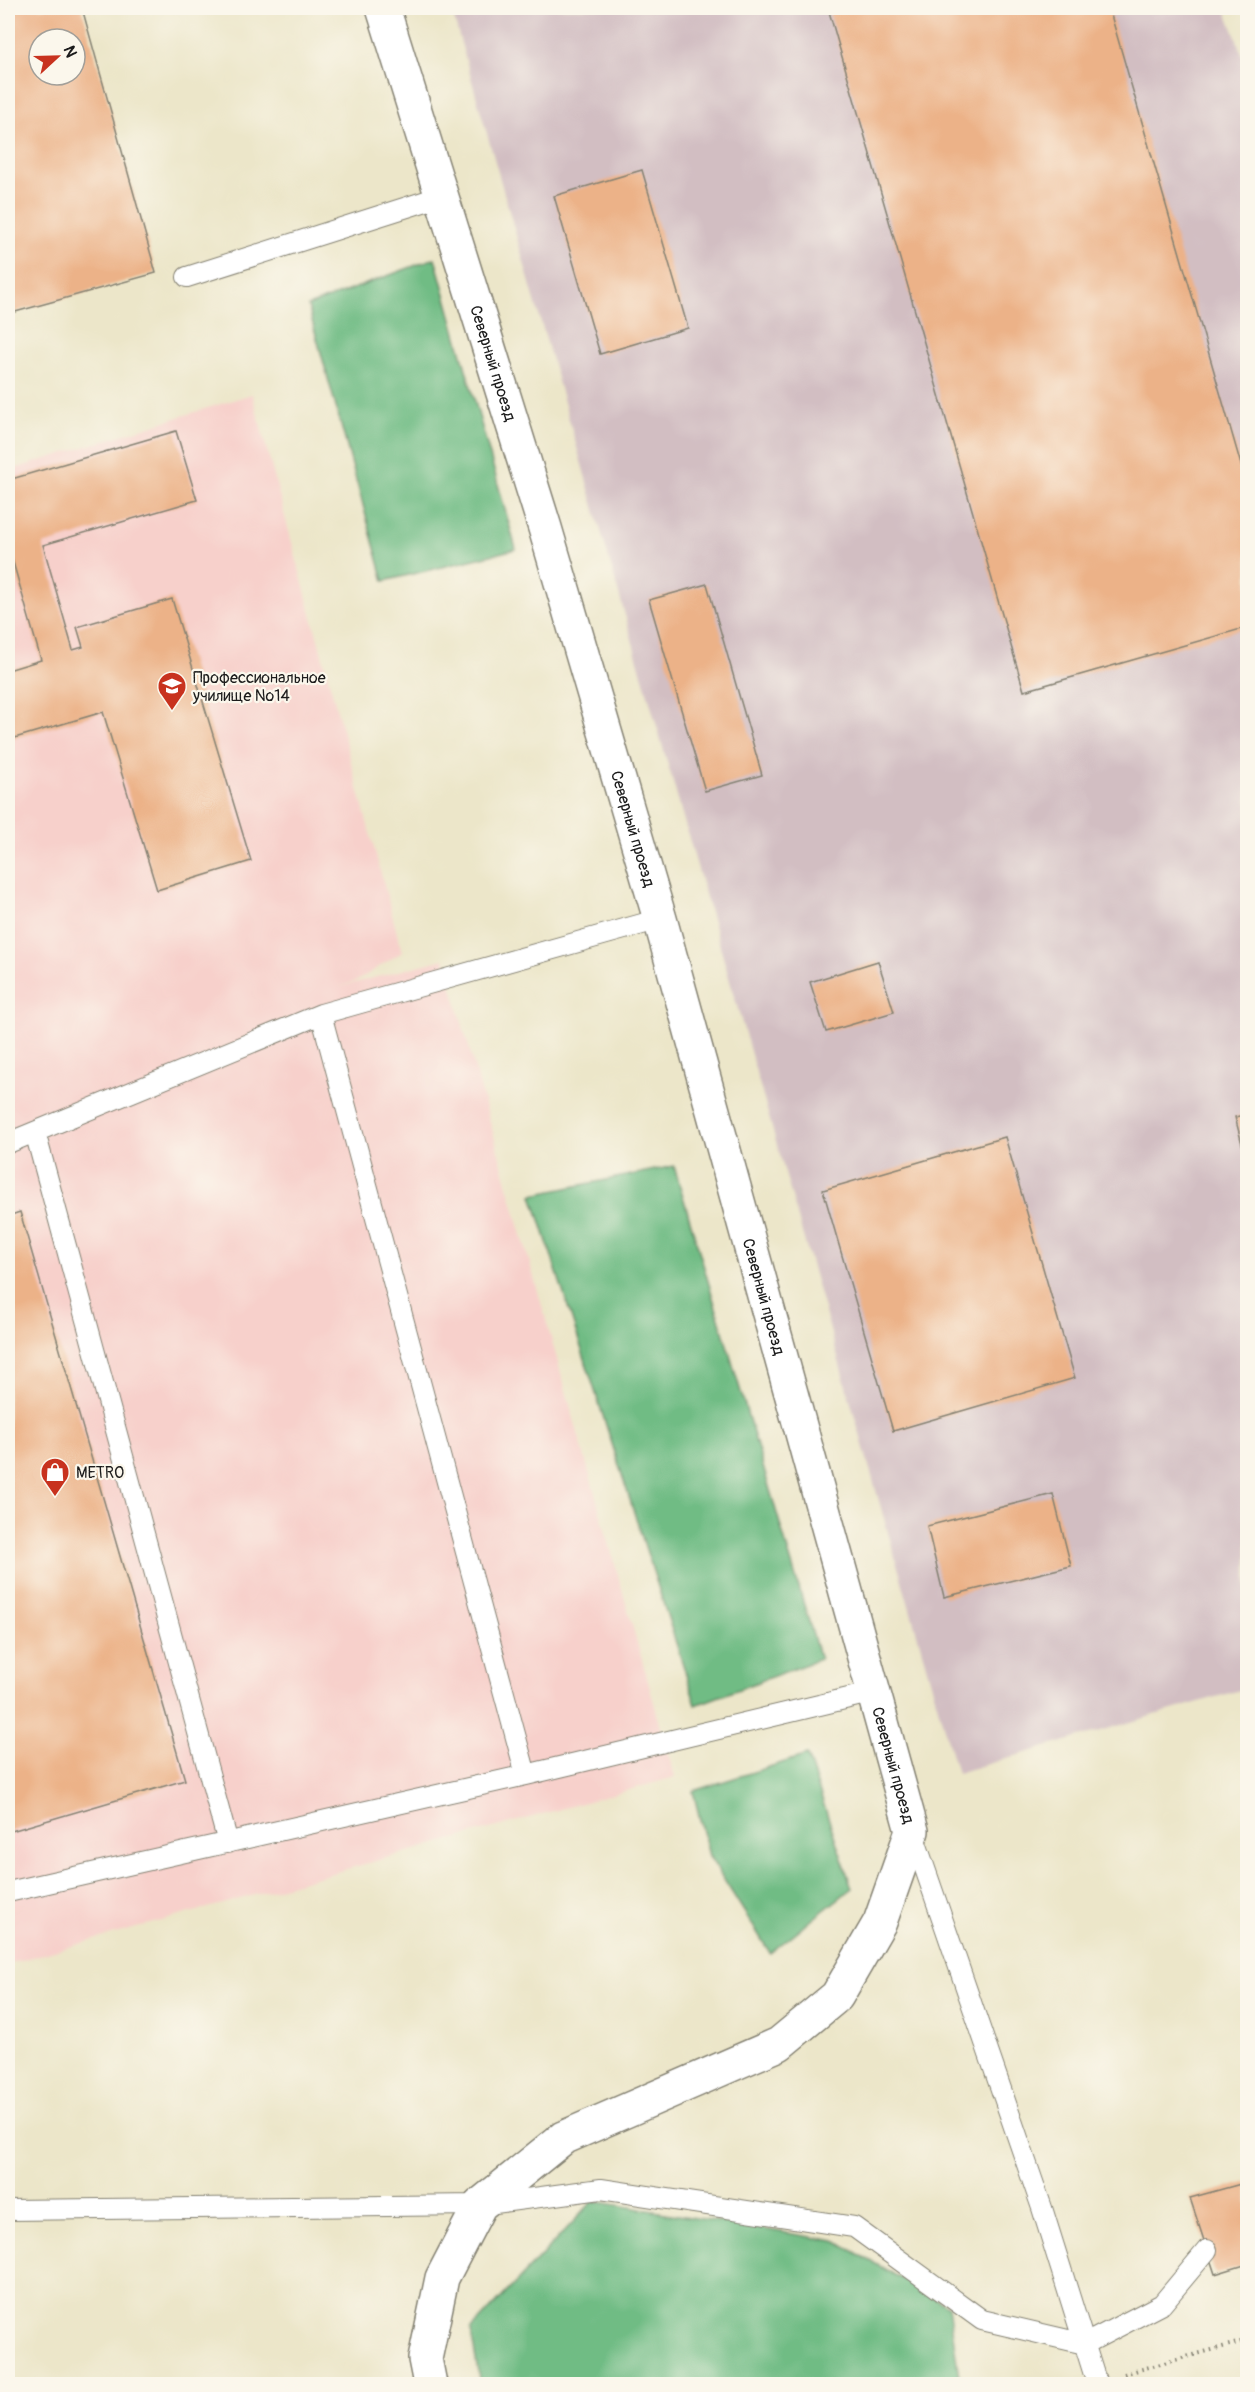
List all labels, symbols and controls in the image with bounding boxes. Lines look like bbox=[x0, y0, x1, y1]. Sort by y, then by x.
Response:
north arrow bbox=[27, 27, 87, 87]
text: N bbox=[59, 43, 81, 61]
street label: Северный проезд bbox=[465, 303, 520, 424]
place label: Профессиональное училище №14 bbox=[192, 668, 326, 706]
school or university icon: Профессиональное училище №14 bbox=[156, 670, 188, 712]
street label: Северный проезд bbox=[606, 768, 659, 890]
street label: Северный проезд bbox=[738, 1236, 789, 1358]
shop icon: METRO bbox=[39, 1456, 71, 1498]
place label: METRO bbox=[76, 1463, 124, 1483]
street label: Северный проезд bbox=[867, 1705, 919, 1826]

